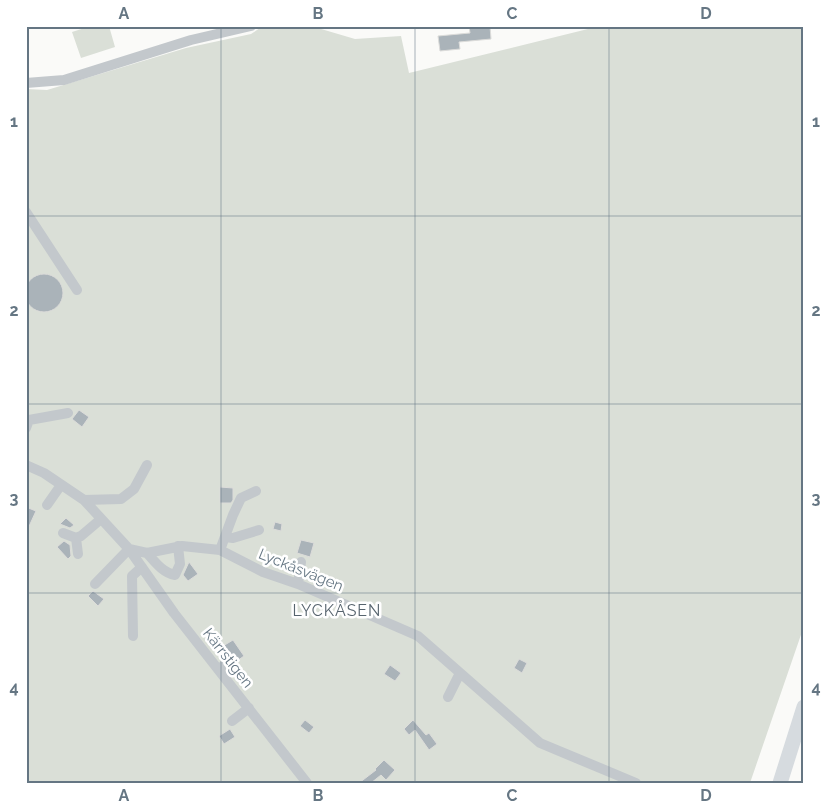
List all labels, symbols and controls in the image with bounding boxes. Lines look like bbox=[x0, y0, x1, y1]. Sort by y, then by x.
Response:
text: A bbox=[119, 4, 130, 23]
text: B bbox=[313, 4, 324, 23]
text: C bbox=[507, 4, 518, 23]
text: D bbox=[700, 4, 712, 23]
text: 1 bbox=[10, 112, 18, 131]
text: 1 bbox=[812, 112, 820, 131]
text: 2 bbox=[9, 301, 19, 320]
text: 2 bbox=[811, 301, 821, 320]
text: 3 bbox=[10, 489, 19, 508]
text: 3 bbox=[812, 489, 821, 508]
street label: Lyckåsvägen bbox=[256, 545, 346, 595]
district label: LYCKÅSEN bbox=[293, 600, 381, 620]
street label: Kärrstigen bbox=[199, 625, 257, 691]
text: 4 bbox=[9, 678, 19, 697]
text: 4 bbox=[811, 678, 821, 697]
text: A bbox=[119, 786, 130, 805]
text: B bbox=[313, 786, 324, 805]
text: C bbox=[507, 786, 518, 805]
text: D bbox=[700, 786, 712, 805]

